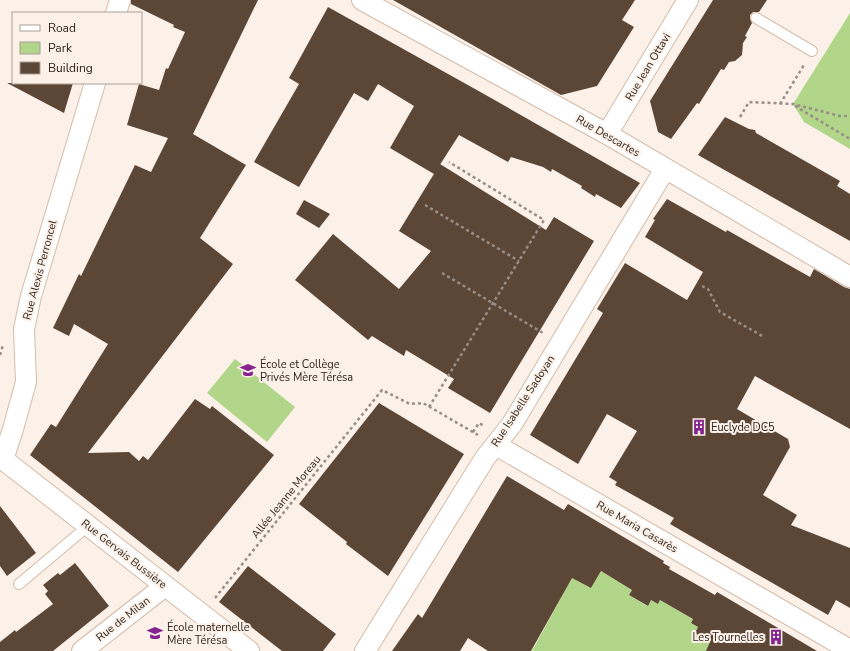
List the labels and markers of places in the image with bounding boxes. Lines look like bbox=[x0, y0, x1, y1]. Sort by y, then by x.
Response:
place label: École et Collège Privés Mère Térésa bbox=[260, 356, 353, 385]
school or university icon: École et Collège Privés Mère Térésa bbox=[239, 361, 257, 379]
building icon: Euclyde DC5 bbox=[690, 418, 708, 436]
place label: Euclyde DC5 bbox=[711, 420, 775, 435]
place label: École maternelle Mère Térésa bbox=[167, 619, 250, 648]
school or university icon: École maternelle Mère Térésa bbox=[146, 624, 164, 642]
building icon: Les Tournelles bbox=[767, 628, 785, 646]
place label: Les Tournelles bbox=[692, 630, 764, 645]

